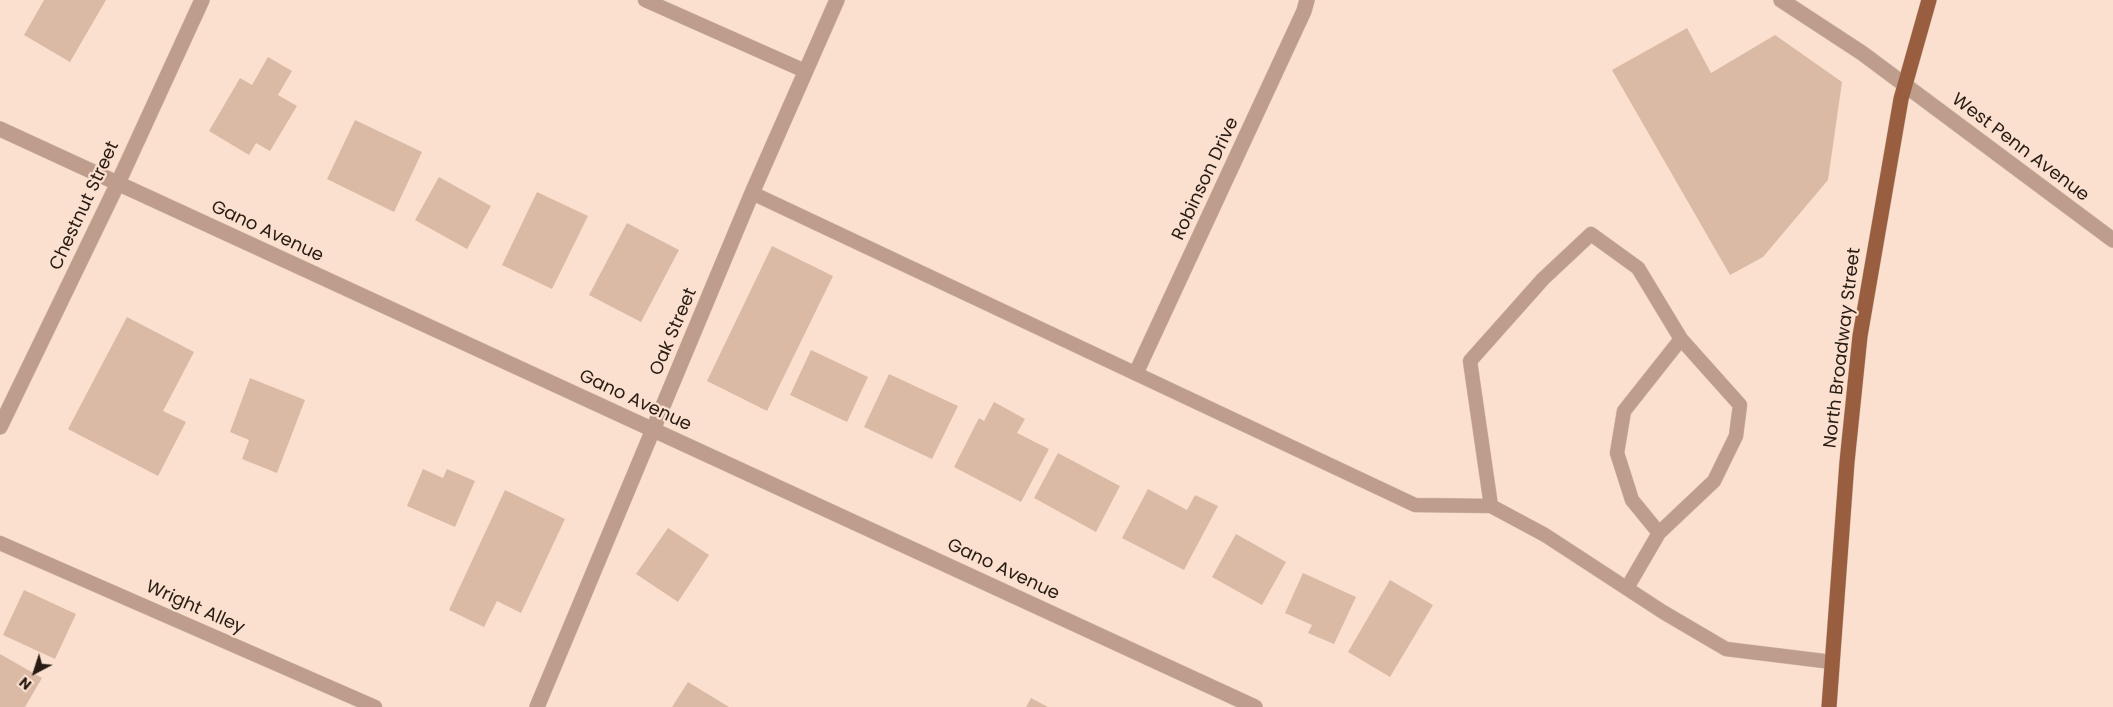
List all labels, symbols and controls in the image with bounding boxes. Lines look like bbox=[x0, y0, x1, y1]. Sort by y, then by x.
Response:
street label: West Penn Avenue bbox=[1947, 89, 2093, 207]
street label: Robinson Drive bbox=[1168, 114, 1244, 244]
street label: Chestnut Street bbox=[46, 138, 124, 274]
street label: Gano Avenue bbox=[207, 197, 327, 267]
street label: North Broadway Street bbox=[1820, 246, 1866, 450]
street label: Oak Street bbox=[646, 285, 702, 379]
street label: Gano Avenue bbox=[575, 366, 695, 436]
street label: Gano Avenue bbox=[943, 535, 1063, 605]
street label: Wright Alley bbox=[142, 577, 248, 639]
north arrow bbox=[10, 647, 60, 697]
text: N bbox=[15, 672, 36, 695]

